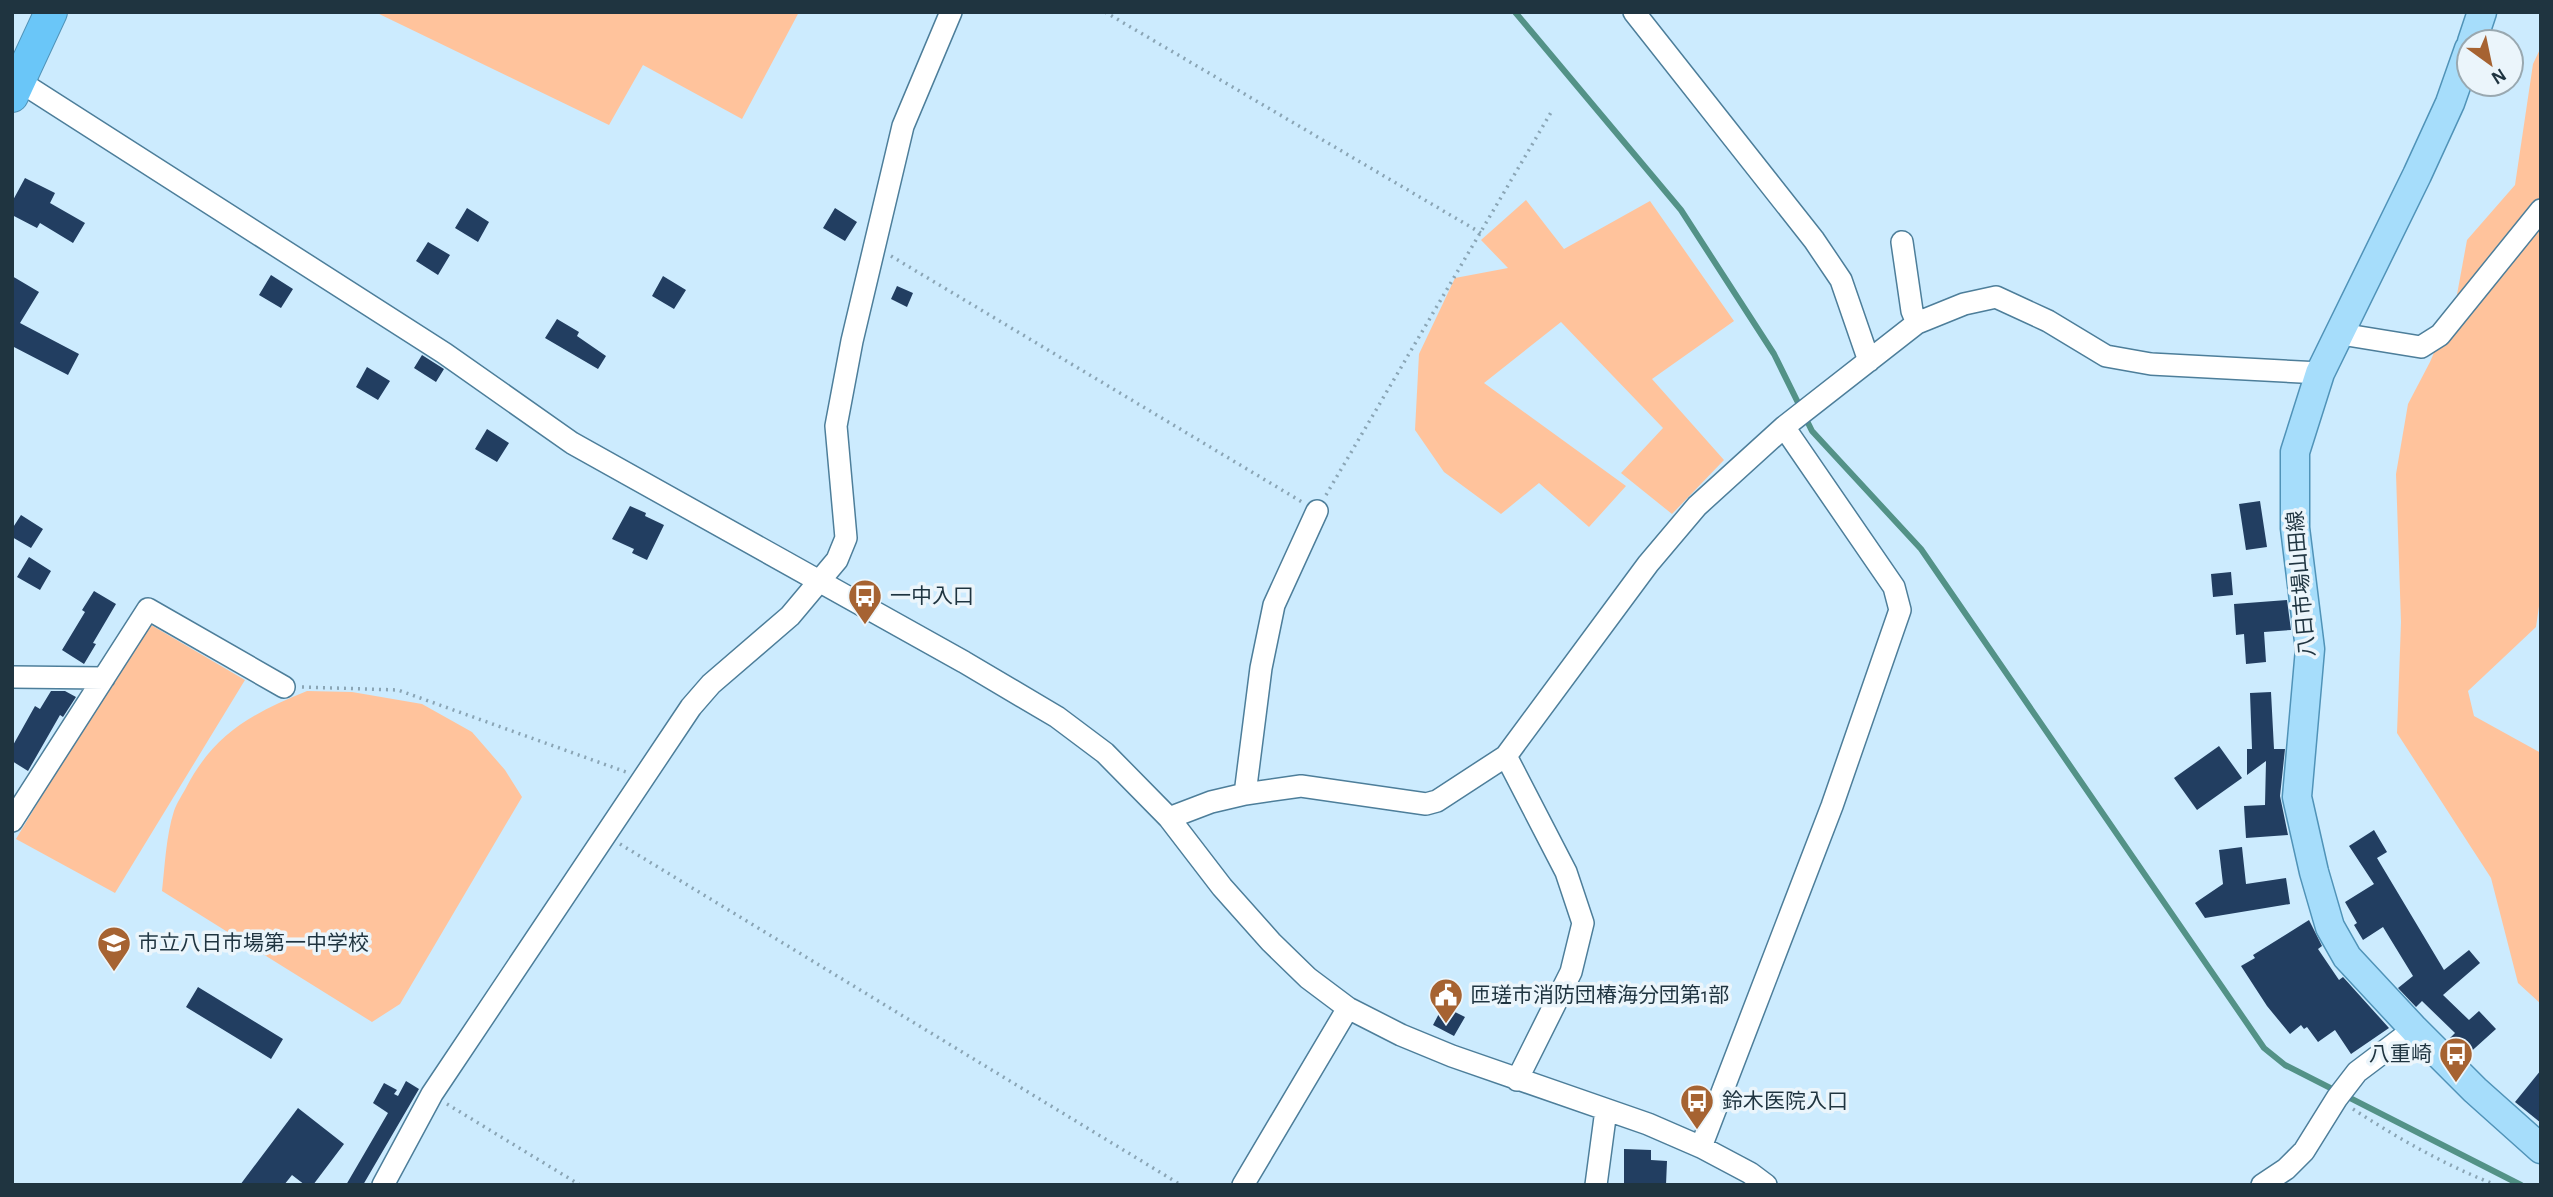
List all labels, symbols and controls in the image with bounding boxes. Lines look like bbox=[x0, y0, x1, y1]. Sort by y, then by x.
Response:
north arrow bbox=[2455, 28, 2525, 98]
text: N bbox=[2488, 64, 2509, 88]
street label: 八日市場山田線 bbox=[2284, 510, 2318, 658]
bus stop icon: 一中入口 bbox=[846, 577, 884, 626]
place label: 一中入口 bbox=[890, 585, 974, 607]
school or university icon: 市立八日市場第一中学校 bbox=[95, 924, 133, 973]
place label: 市立八日市場第一中学校 bbox=[138, 932, 369, 954]
public building icon: 匝瑳市消防団椿海分団第1部 bbox=[1427, 976, 1465, 1025]
place label: 匝瑳市消防団椿海分団第1部 bbox=[1470, 984, 1729, 1006]
bus stop icon: 八重崎 bbox=[2437, 1035, 2475, 1084]
place label: 八重崎 bbox=[2369, 1043, 2432, 1065]
bus stop icon: 鈴木医院入口 bbox=[1678, 1082, 1716, 1131]
place label: 鈴木医院入口 bbox=[1722, 1090, 1848, 1112]

